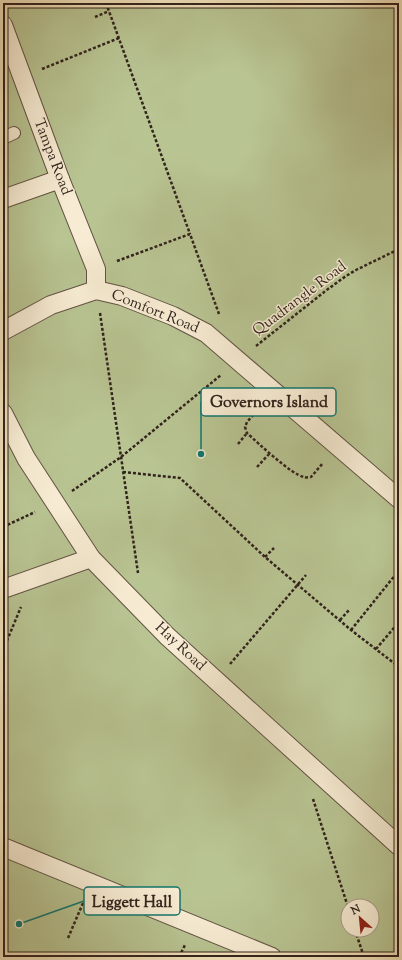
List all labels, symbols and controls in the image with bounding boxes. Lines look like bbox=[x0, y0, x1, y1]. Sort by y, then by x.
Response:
street label: Tampa Road bbox=[28, 116, 76, 199]
street label: Quadrangle Road bbox=[249, 256, 352, 341]
street label: Comfort Road bbox=[108, 285, 203, 339]
callout: Governors Island bbox=[201, 388, 336, 416]
text: Governors Island bbox=[210, 392, 329, 415]
street label: Hay Road bbox=[150, 618, 211, 677]
callout: Liggett Hall bbox=[84, 887, 180, 915]
text: Liggett Hall bbox=[92, 892, 173, 915]
north arrow bbox=[340, 898, 380, 938]
text: N bbox=[347, 901, 364, 920]

